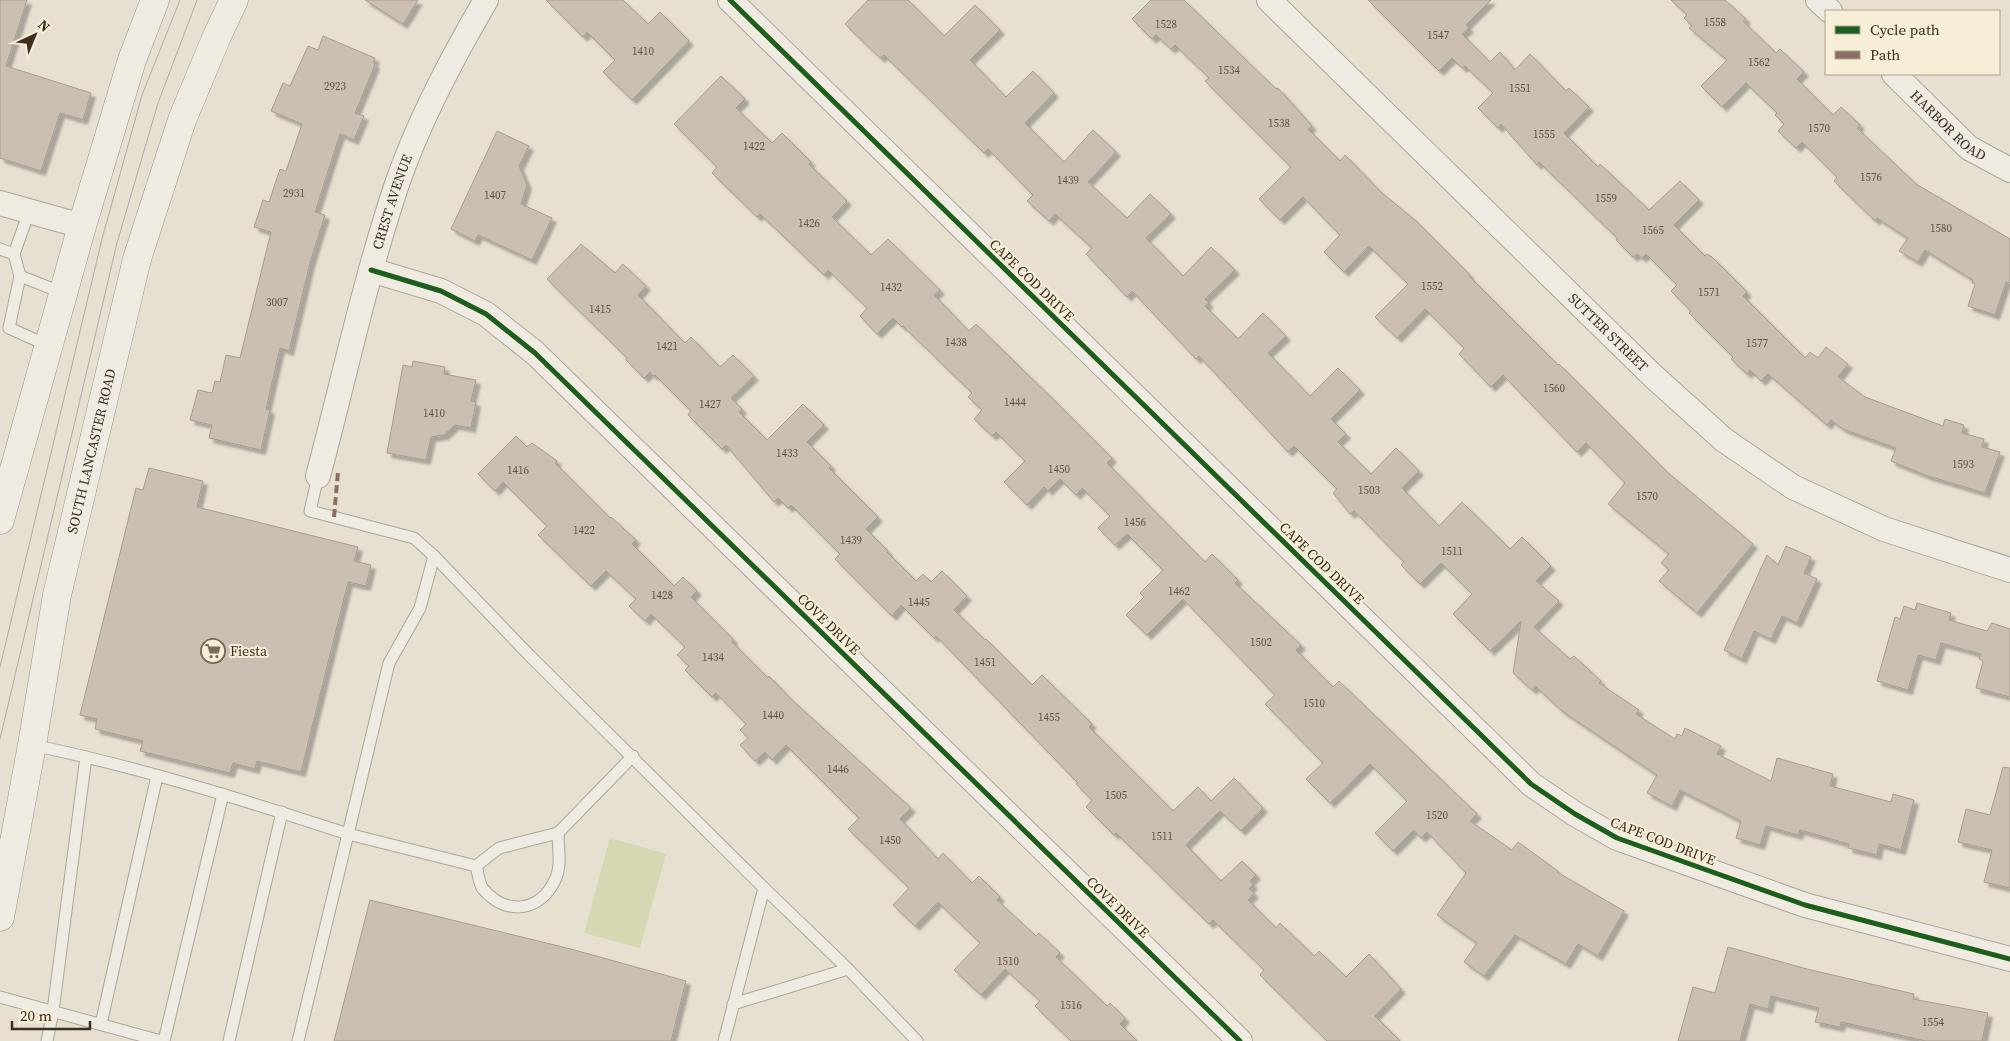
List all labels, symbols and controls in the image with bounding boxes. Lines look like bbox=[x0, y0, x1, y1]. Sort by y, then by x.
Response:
north arrow bbox=[10, 10, 60, 60]
legend bbox=[1825, 10, 2000, 75]
text: N bbox=[33, 15, 55, 36]
house number: 1558 bbox=[1704, 15, 1726, 30]
house number: 1528 bbox=[1155, 17, 1177, 32]
text: Cycle path bbox=[1870, 19, 1940, 40]
house number: 1547 bbox=[1427, 28, 1449, 43]
house number: 1410 bbox=[632, 44, 654, 59]
text: Path bbox=[1870, 44, 1900, 65]
house number: 1562 bbox=[1748, 55, 1770, 70]
house number: 1534 bbox=[1218, 63, 1240, 78]
house number: 2923 bbox=[324, 79, 346, 94]
house number: 1551 bbox=[1509, 81, 1531, 96]
street label: HARBOR ROAD bbox=[1906, 85, 1990, 165]
house number: 1538 bbox=[1268, 116, 1290, 131]
house number: 1570 bbox=[1808, 121, 1830, 136]
house number: 1555 bbox=[1533, 127, 1555, 142]
house number: 1422 bbox=[743, 139, 765, 154]
street label: CREST AVENUE bbox=[367, 151, 417, 252]
house number: 1576 bbox=[1860, 170, 1882, 185]
house number: 1439 bbox=[1057, 173, 1079, 188]
house number: 2931 bbox=[283, 186, 305, 201]
house number: 1407 bbox=[484, 188, 506, 203]
house number: 1559 bbox=[1595, 191, 1617, 206]
house number: 1426 bbox=[798, 216, 820, 231]
house number: 1580 bbox=[1930, 221, 1952, 236]
house number: 1565 bbox=[1642, 223, 1664, 238]
street label: CAPE COD DRIVE bbox=[985, 234, 1079, 326]
house number: 1552 bbox=[1421, 279, 1443, 294]
house number: 1432 bbox=[880, 280, 902, 295]
house number: 1571 bbox=[1698, 285, 1720, 300]
street label: SUTTER STREET bbox=[1564, 289, 1653, 376]
house number: 3007 bbox=[266, 295, 288, 310]
house number: 1415 bbox=[589, 302, 611, 317]
house number: 1438 bbox=[945, 335, 967, 350]
house number: 1577 bbox=[1746, 336, 1768, 351]
house number: 1421 bbox=[656, 339, 678, 354]
street label: SOUTH LANCASTER ROAD bbox=[62, 367, 121, 536]
house number: 1560 bbox=[1543, 381, 1565, 396]
house number: 1444 bbox=[1004, 395, 1026, 410]
house number: 1427 bbox=[699, 397, 721, 412]
house number: 1410 bbox=[423, 406, 445, 421]
house number: 1433 bbox=[776, 446, 798, 461]
house number: 1593 bbox=[1952, 457, 1974, 472]
house number: 1450 bbox=[1048, 462, 1070, 477]
house number: 1416 bbox=[507, 463, 529, 478]
house number: 1503 bbox=[1358, 483, 1380, 498]
house number: 1570 bbox=[1636, 489, 1658, 504]
house number: 1456 bbox=[1124, 515, 1146, 530]
street label: CAPE COD DRIVE bbox=[1275, 517, 1369, 609]
house number: 1422 bbox=[573, 523, 595, 538]
house number: 1439 bbox=[840, 533, 862, 548]
house number: 1511 bbox=[1441, 544, 1463, 559]
house number: 1462 bbox=[1168, 584, 1190, 599]
house number: 1428 bbox=[651, 588, 673, 603]
street label: COVE DRIVE bbox=[793, 589, 865, 659]
house number: 1445 bbox=[908, 595, 930, 610]
house number: 1502 bbox=[1250, 635, 1272, 650]
supermarket icon: Fiesta bbox=[200, 638, 226, 664]
place label: Fiesta bbox=[230, 641, 268, 661]
house number: 1434 bbox=[702, 650, 724, 665]
house number: 1451 bbox=[974, 655, 996, 670]
house number: 1510 bbox=[1303, 696, 1325, 711]
house number: 1440 bbox=[762, 708, 784, 723]
house number: 1455 bbox=[1038, 710, 1060, 725]
house number: 1446 bbox=[827, 762, 849, 777]
house number: 1505 bbox=[1105, 788, 1127, 803]
house number: 1520 bbox=[1426, 808, 1448, 823]
street label: CAPE COD DRIVE bbox=[1608, 812, 1718, 870]
house number: 1511 bbox=[1151, 829, 1173, 844]
house number: 1450 bbox=[879, 833, 901, 848]
street label: COVE DRIVE bbox=[1082, 872, 1154, 942]
house number: 1510 bbox=[997, 954, 1019, 969]
scale bar bbox=[12, 998, 90, 1030]
house number: 1516 bbox=[1060, 998, 1082, 1013]
text: 20 m bbox=[20, 1005, 52, 1026]
house number: 1554 bbox=[1922, 1015, 1944, 1030]

